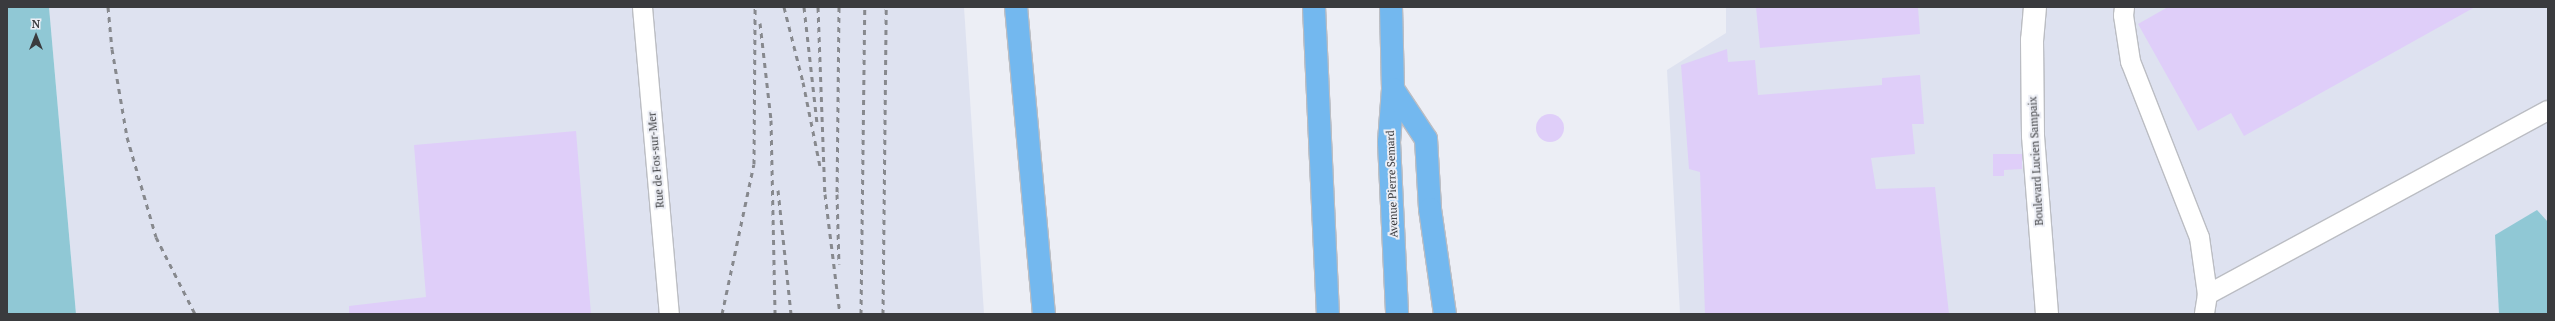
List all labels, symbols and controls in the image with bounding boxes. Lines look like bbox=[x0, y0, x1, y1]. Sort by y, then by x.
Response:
north arrow bbox=[16, 16, 56, 56]
text: N bbox=[32, 17, 40, 31]
street label: Boulevard Lucien Sampaix bbox=[2026, 96, 2046, 226]
street label: Rue de Fos-sur-Mer bbox=[645, 112, 667, 208]
street label: Avenue Pierre Semard bbox=[1384, 130, 1400, 238]

